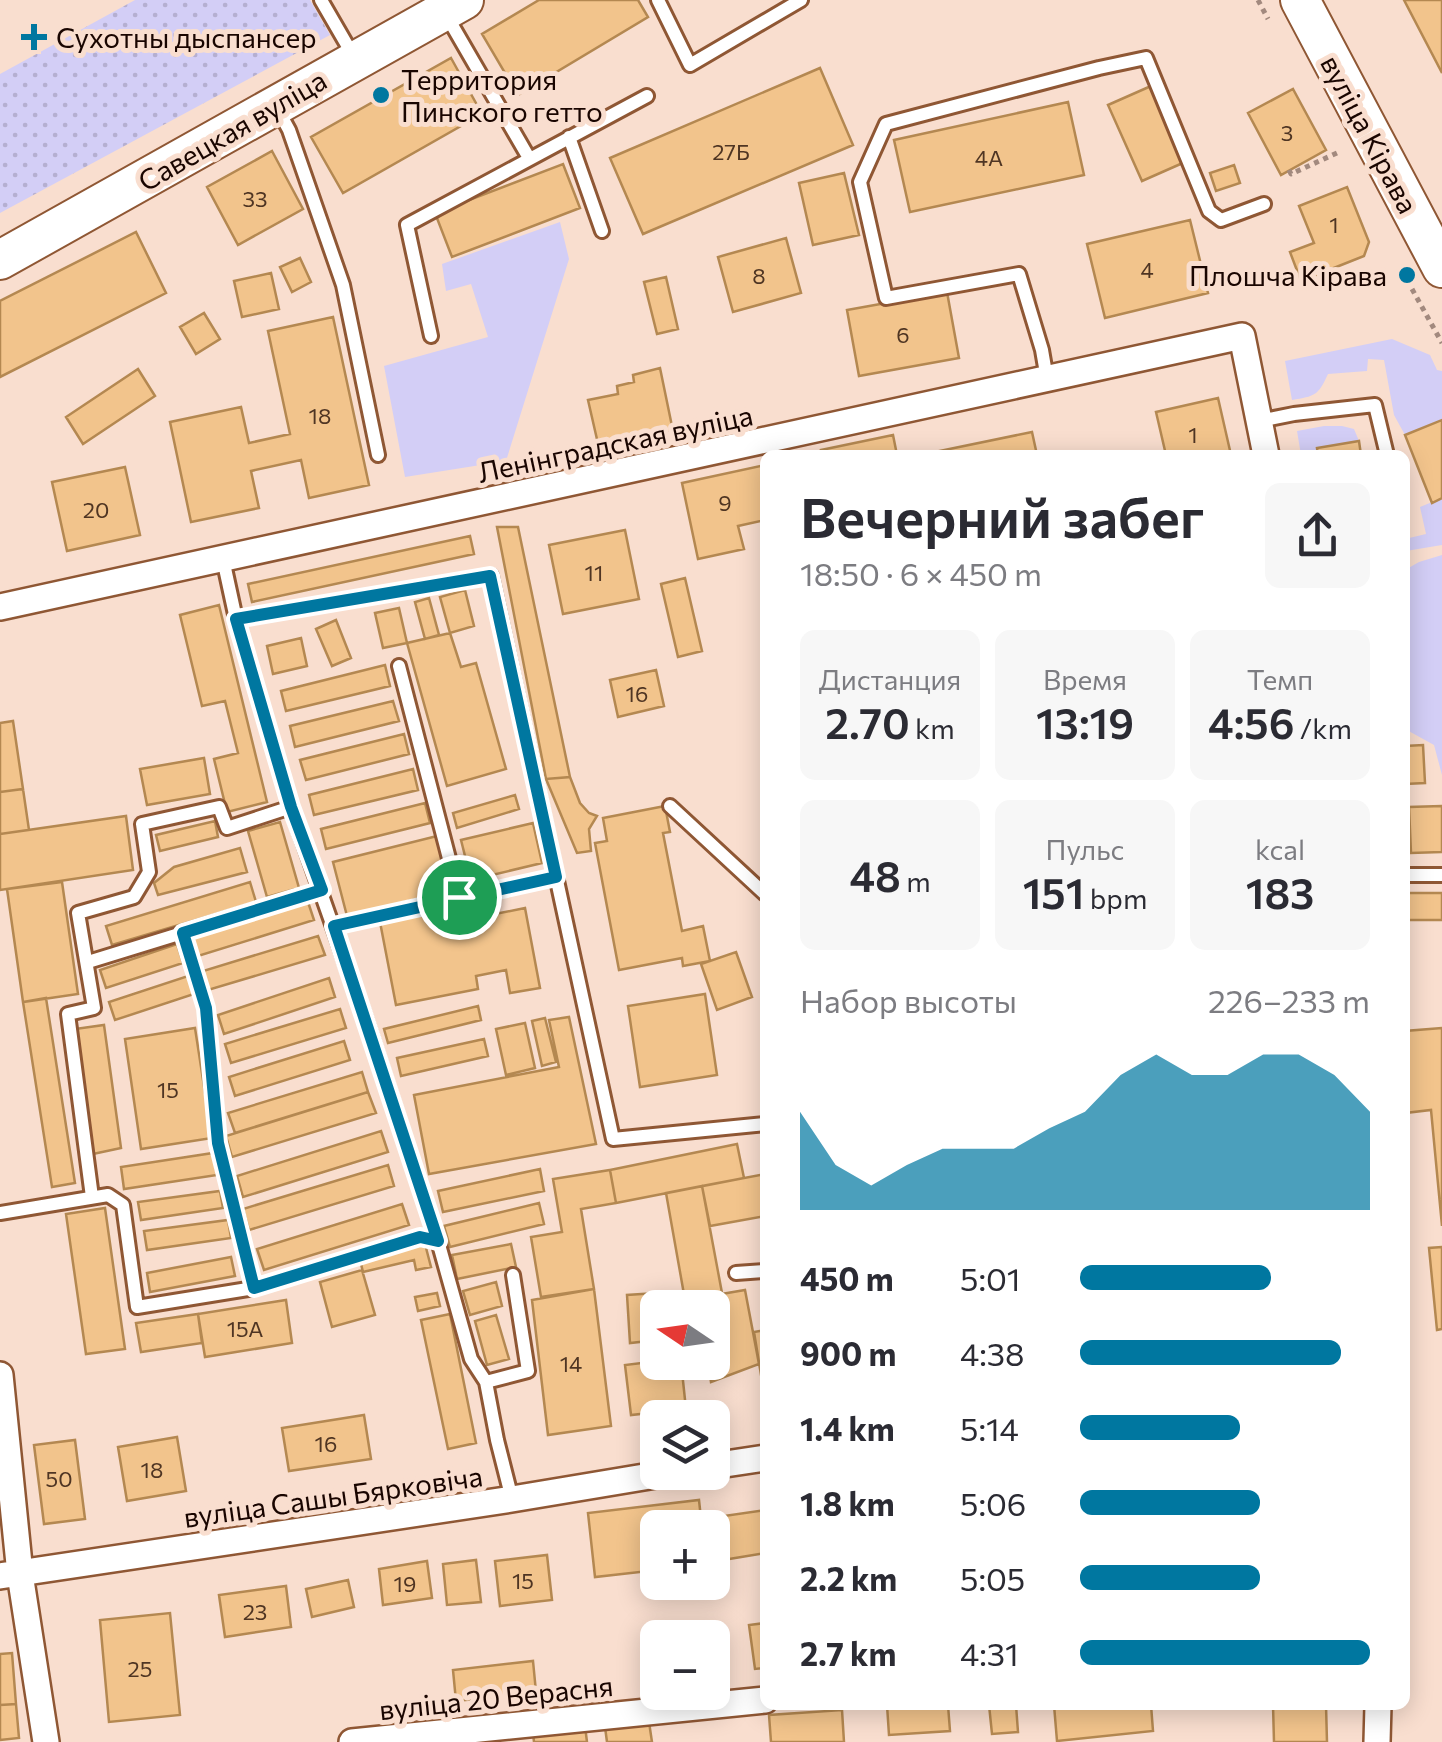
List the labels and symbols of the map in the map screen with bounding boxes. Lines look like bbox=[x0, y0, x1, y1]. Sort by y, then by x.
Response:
place label: Сухотны дыспансер bbox=[56, 20, 317, 54]
marker: Сухотны дыспансер bbox=[21, 24, 47, 50]
street label: вуліца Кірава bbox=[1314, 49, 1426, 219]
street label: Савецкая вуліца bbox=[132, 62, 332, 198]
place label: Территория Пинского гетто bbox=[401, 62, 603, 128]
marker: Территория Пинского гетто bbox=[370, 84, 392, 106]
house number: 3 bbox=[1281, 119, 1293, 146]
house number: 27Б bbox=[712, 138, 750, 165]
house number: 4А bbox=[975, 144, 1003, 171]
house number: 33 bbox=[242, 185, 268, 212]
house number: 1 bbox=[1329, 211, 1339, 238]
house number: 4 bbox=[1140, 256, 1154, 283]
place label: Плошча Кірава bbox=[1189, 258, 1387, 292]
house number: 8 bbox=[752, 262, 766, 289]
marker: Плошча Кірава bbox=[1396, 264, 1418, 286]
house number: 6 bbox=[896, 321, 910, 348]
street label: Ленінградская вуліца bbox=[474, 397, 756, 489]
house number: 18 bbox=[309, 402, 331, 429]
house number: 1 bbox=[1188, 421, 1198, 448]
house number: 9 bbox=[718, 489, 732, 516]
house number: 20 bbox=[83, 496, 109, 523]
house number: 11 bbox=[585, 559, 603, 586]
house number: 16 bbox=[626, 680, 648, 707]
pin bbox=[417, 855, 502, 940]
house number: 15 bbox=[157, 1076, 179, 1103]
north arrow bbox=[640, 1290, 730, 1380]
house number: 15А bbox=[227, 1315, 263, 1342]
house number: 14 bbox=[560, 1350, 582, 1377]
house number: 16 bbox=[315, 1430, 337, 1457]
house number: 18 bbox=[141, 1456, 163, 1483]
street label: вуліца Сашы Бярковіча bbox=[181, 1458, 485, 1534]
house number: 50 bbox=[46, 1465, 73, 1492]
house number: 15 bbox=[512, 1567, 534, 1594]
house number: 19 bbox=[394, 1570, 416, 1597]
house number: 23 bbox=[243, 1598, 267, 1625]
house number: 25 bbox=[128, 1655, 152, 1682]
street label: вуліца 20 Верасня bbox=[377, 1668, 615, 1726]

